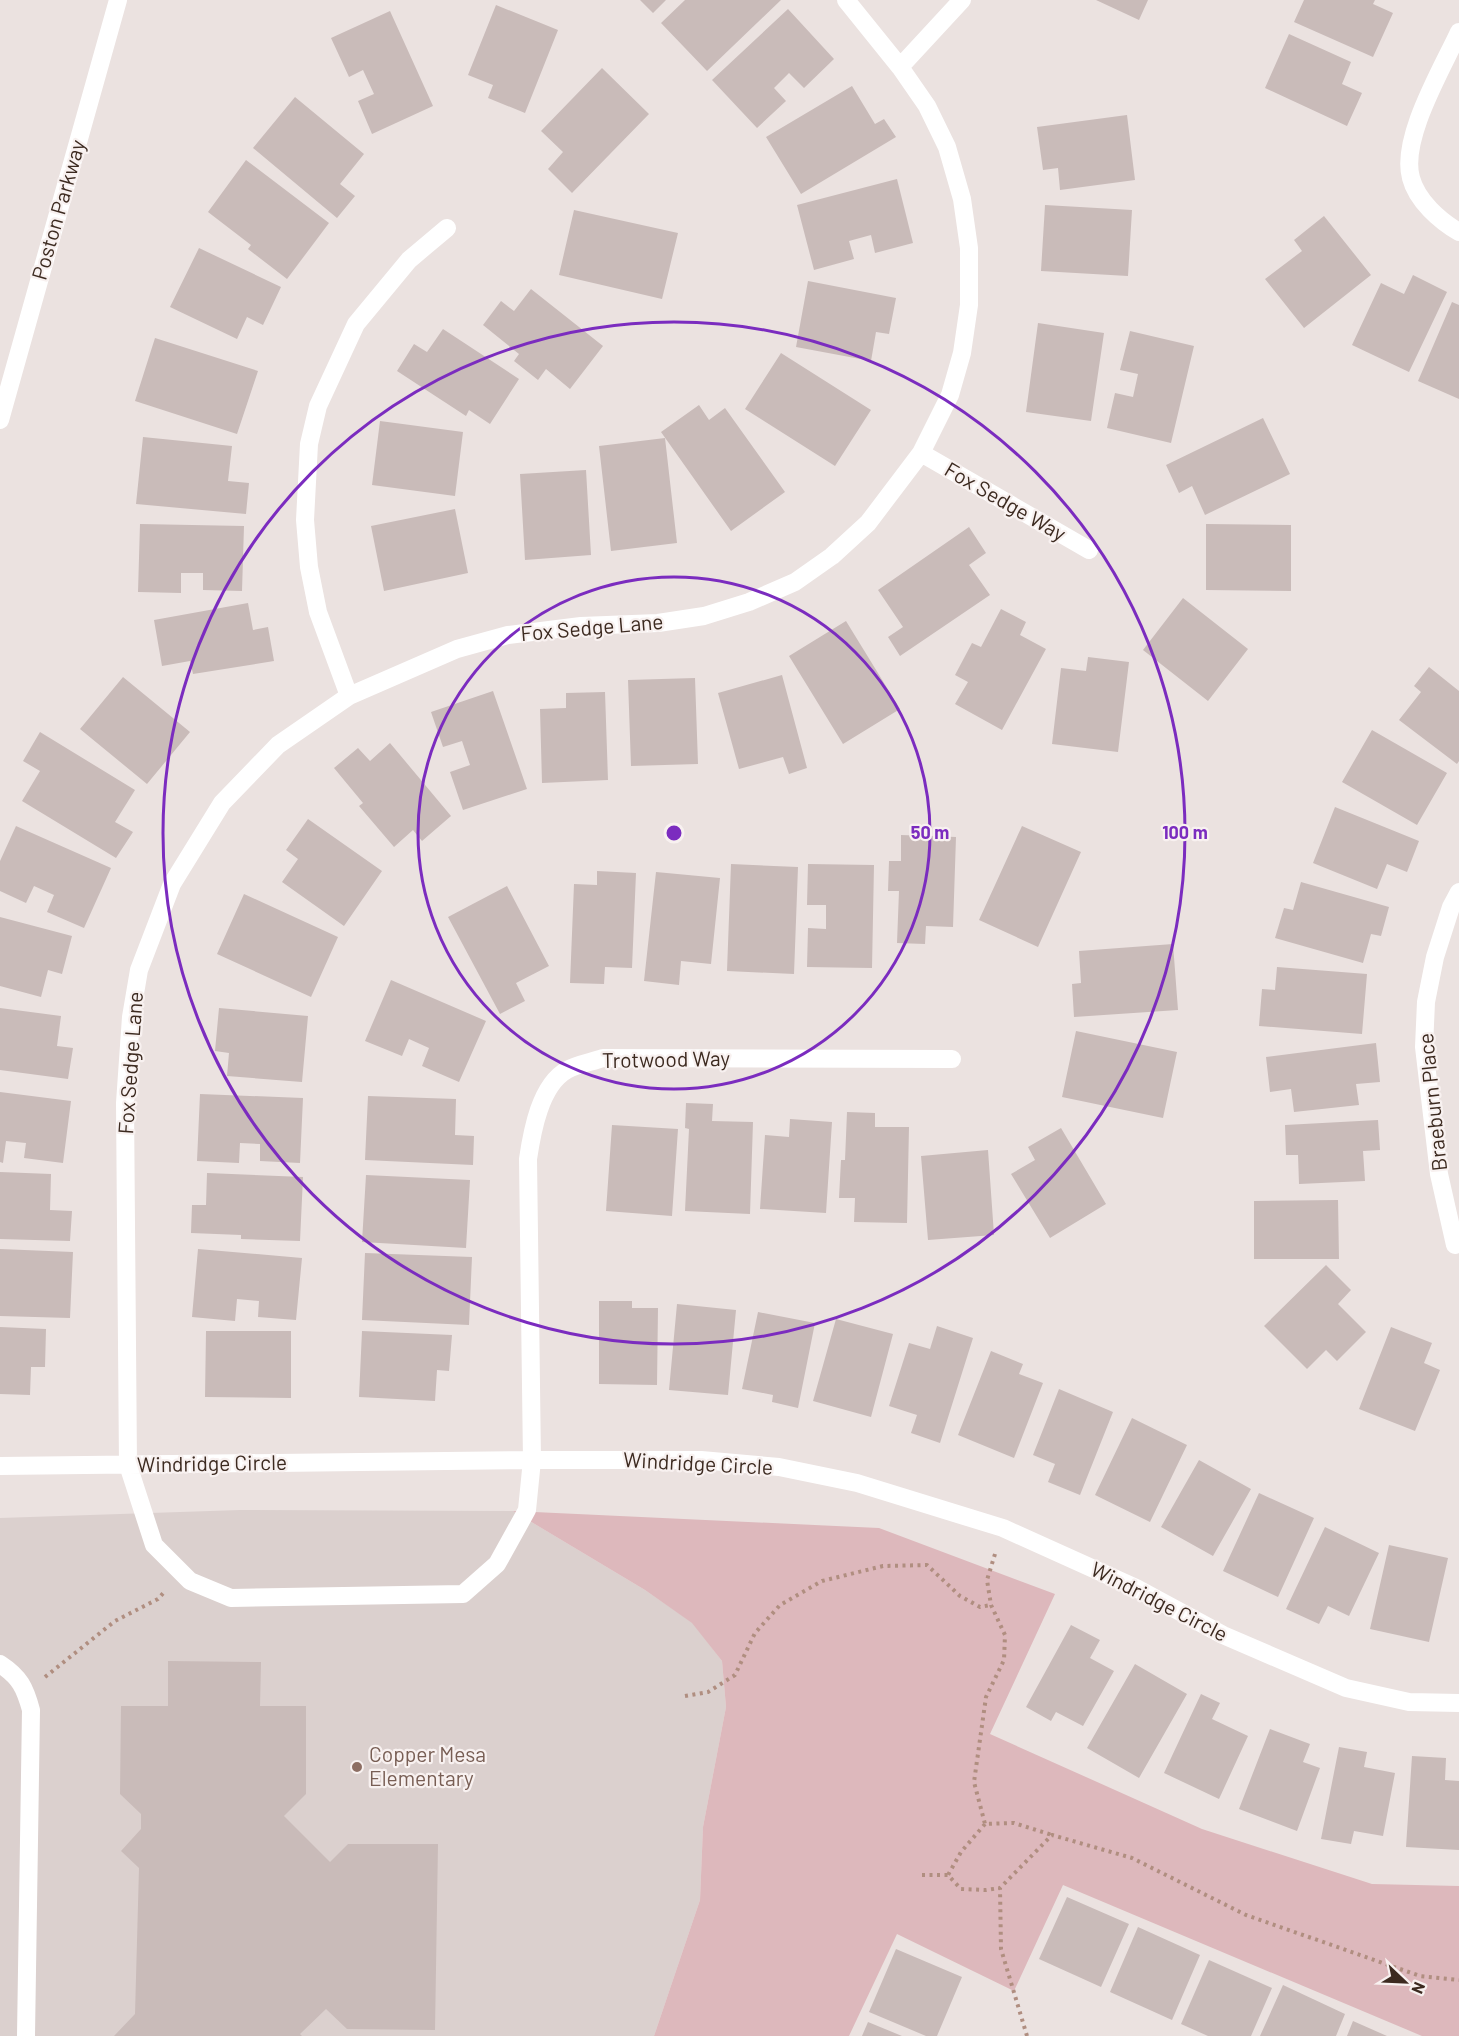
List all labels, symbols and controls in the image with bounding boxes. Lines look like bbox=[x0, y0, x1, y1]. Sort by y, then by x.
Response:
street label: Poston Parkway bbox=[26, 136, 90, 282]
street label: Fox Sedge Way bbox=[941, 456, 1071, 546]
street label: Fox Sedge Lane bbox=[520, 608, 664, 645]
text: 50 m bbox=[911, 821, 949, 843]
text: 100 m bbox=[1162, 821, 1208, 843]
centre of rings bbox=[664, 823, 684, 843]
street label: Fox Sedge Lane bbox=[112, 991, 147, 1135]
street label: Braeburn Place bbox=[1412, 1032, 1451, 1172]
street label: Trotwood Way bbox=[602, 1045, 731, 1072]
street label: Windridge Circle bbox=[622, 1446, 774, 1479]
street label: Windridge Circle bbox=[137, 1449, 287, 1476]
street label: Windridge Circle bbox=[1087, 1555, 1232, 1646]
place label: Copper Mesa Elementary bbox=[369, 1741, 486, 1790]
marker: Copper Mesa Elementary bbox=[350, 1760, 364, 1774]
north arrow bbox=[1375, 1952, 1435, 2012]
text: N bbox=[1408, 1979, 1430, 1997]

